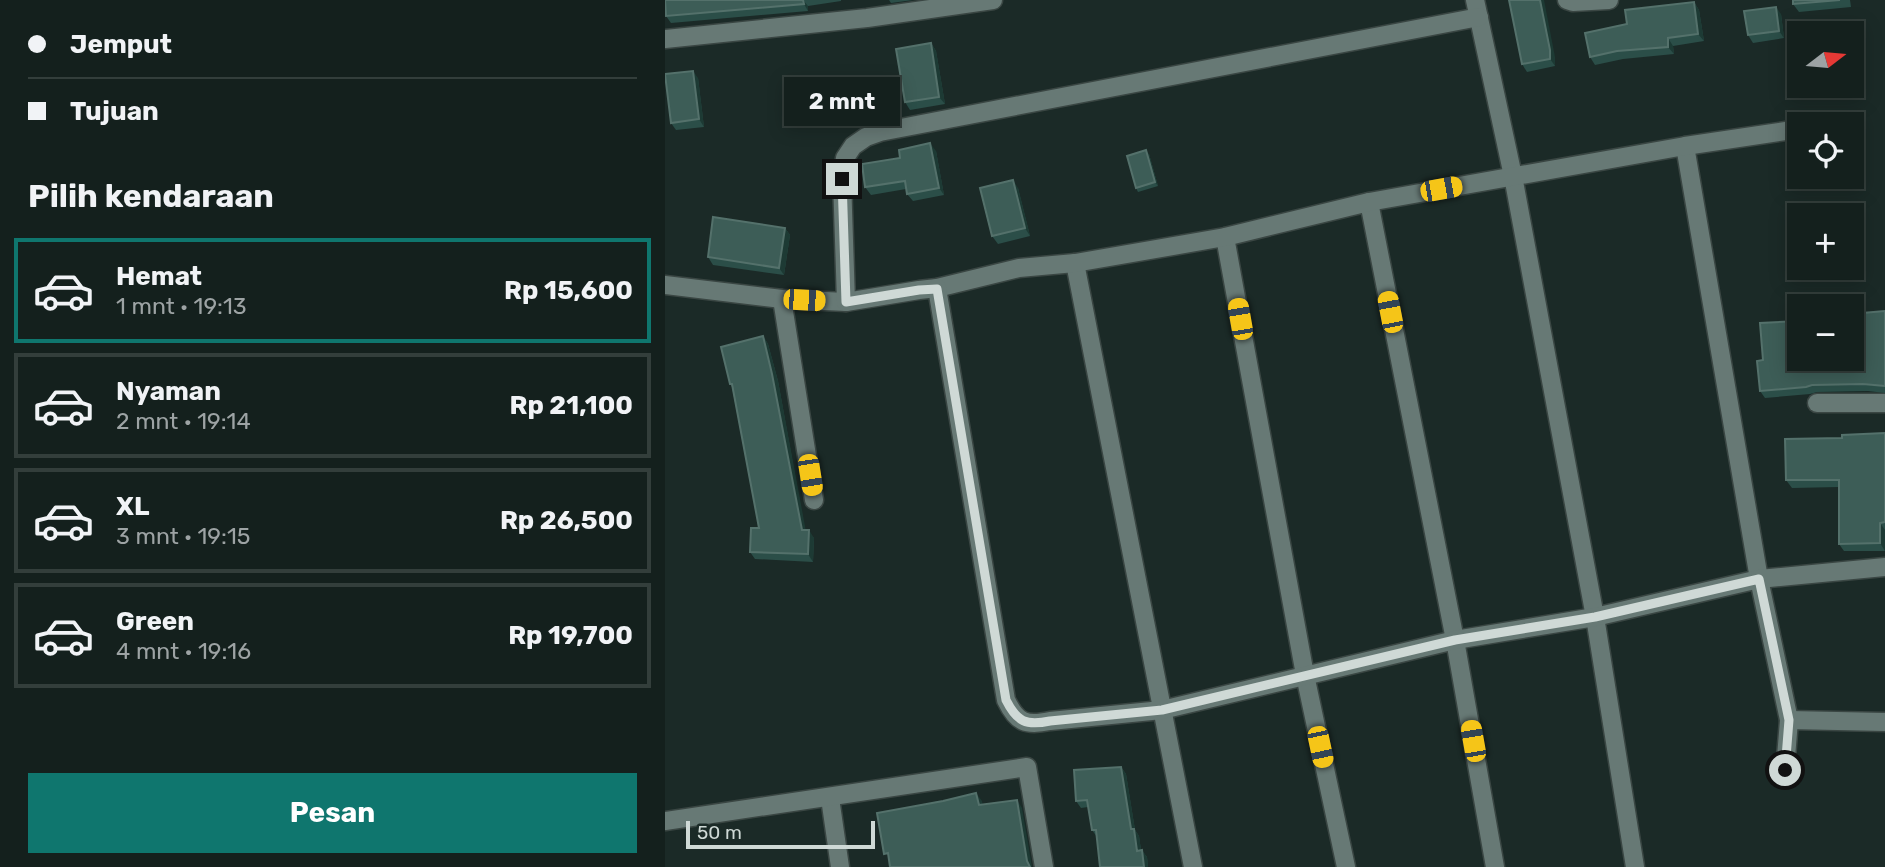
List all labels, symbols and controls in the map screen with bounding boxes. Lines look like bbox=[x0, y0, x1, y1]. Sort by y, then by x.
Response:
north arrow bbox=[1787, 21, 1864, 98]
map controls bbox=[1787, 21, 1864, 371]
text: Jemput bbox=[70, 29, 172, 60]
callout: 2 mnt bbox=[784, 78, 900, 127]
text: 2 mnt bbox=[809, 87, 875, 115]
text: Tujuan bbox=[70, 96, 159, 127]
button: locate bbox=[1787, 112, 1864, 189]
route end bbox=[826, 163, 858, 195]
car bbox=[1419, 175, 1464, 203]
text: Pilih kendaraan bbox=[28, 177, 274, 215]
button: + bbox=[1787, 203, 1864, 280]
icon: car bbox=[32, 259, 95, 322]
text: Hemat bbox=[116, 261, 202, 292]
text: Rp 15,600 bbox=[504, 275, 633, 306]
car bbox=[783, 288, 826, 312]
car bbox=[1376, 289, 1405, 335]
text: 1 mnt · 19:13 bbox=[116, 292, 247, 320]
button: − bbox=[1787, 294, 1864, 371]
car bbox=[1227, 296, 1254, 342]
icon: car bbox=[32, 374, 95, 437]
text: Nyaman bbox=[116, 376, 221, 407]
text: Rp 21,100 bbox=[509, 390, 633, 421]
text: 2 mnt · 19:14 bbox=[116, 407, 251, 435]
car bbox=[797, 453, 824, 497]
icon: car bbox=[32, 489, 95, 552]
text: XL bbox=[116, 491, 149, 522]
text: Rp 26,500 bbox=[500, 505, 633, 536]
text: 3 mnt · 19:15 bbox=[116, 522, 250, 550]
icon: car bbox=[32, 604, 95, 667]
text: Green bbox=[116, 606, 194, 637]
text: Rp 19,700 bbox=[508, 620, 633, 651]
text: 4 mnt · 19:16 bbox=[116, 637, 251, 665]
car bbox=[1460, 718, 1487, 764]
car bbox=[1306, 724, 1335, 770]
route start bbox=[1769, 754, 1801, 786]
button: Pesan bbox=[28, 773, 637, 853]
scale bar bbox=[686, 818, 875, 850]
text: 50 m bbox=[697, 821, 742, 844]

